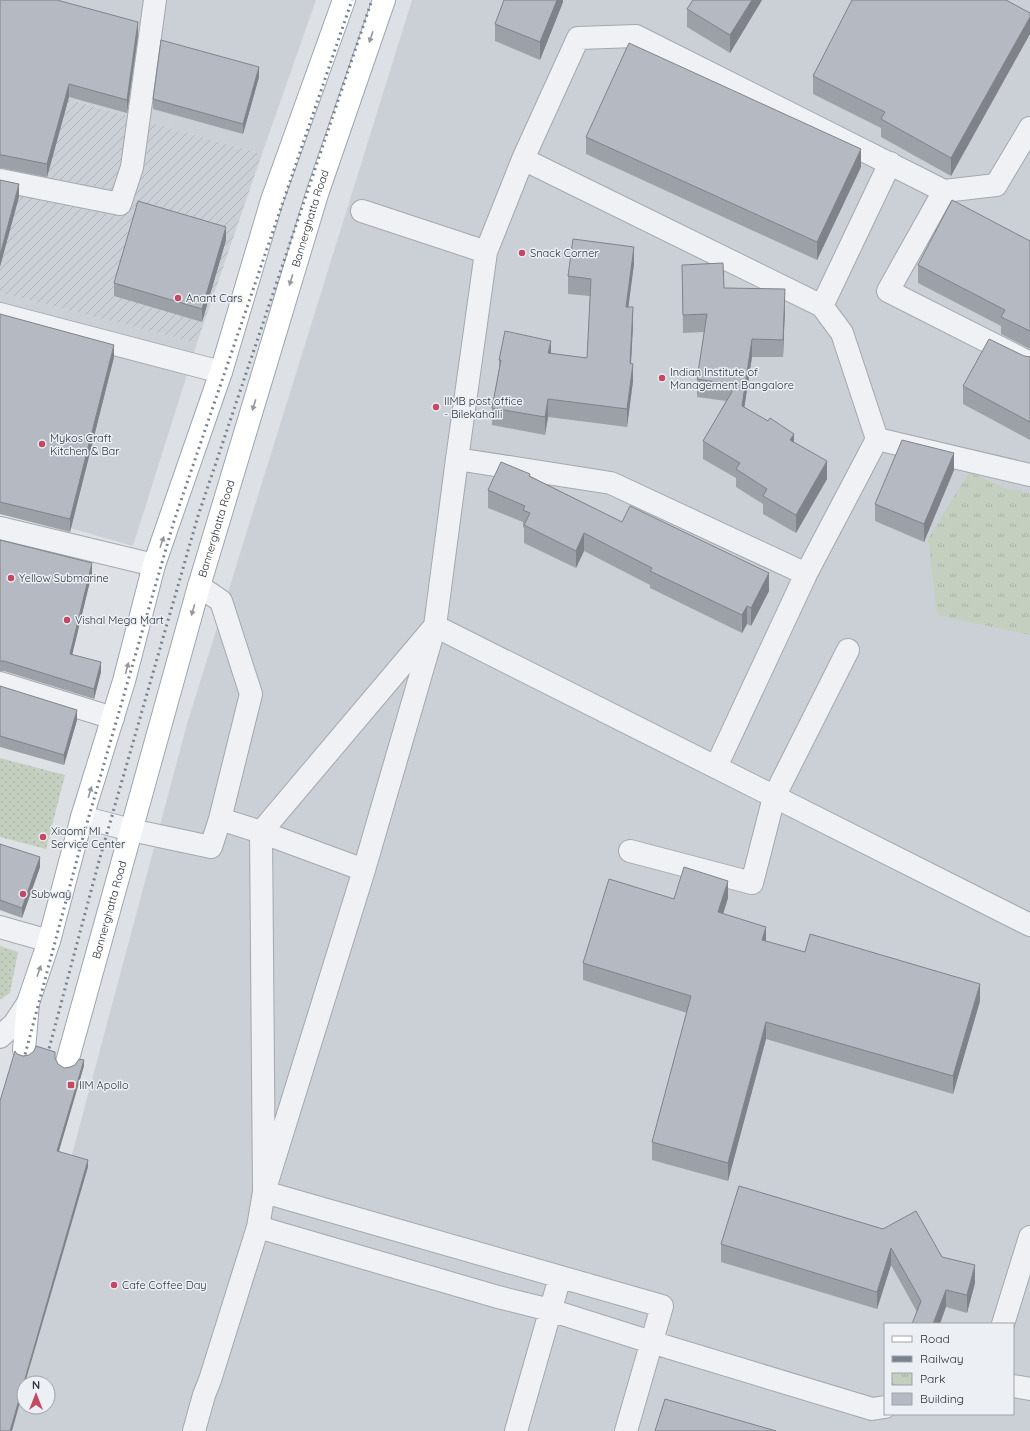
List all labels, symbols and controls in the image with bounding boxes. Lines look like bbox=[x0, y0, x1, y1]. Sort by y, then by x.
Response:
one-way arrow bbox=[368, 31, 374, 43]
street label: Bannerghatta Road bbox=[288, 168, 332, 269]
place label: Snack Corner bbox=[530, 246, 599, 260]
marker: Snack Corner bbox=[517, 248, 527, 258]
one-way arrow bbox=[288, 274, 294, 286]
place label: Anant Cars bbox=[186, 291, 242, 305]
marker: Anant Cars bbox=[173, 293, 183, 303]
place label: Indian Institute of Management Bangalore bbox=[670, 365, 794, 392]
marker: Indian Institute of Management Bangalore bbox=[657, 373, 667, 383]
place label: IIMB post office - Bilekahalli bbox=[444, 394, 523, 421]
one-way arrow bbox=[251, 399, 257, 411]
marker: IIMB post office - Bilekahalli bbox=[431, 402, 441, 412]
place label: Mykos Craft Kitchen & Bar bbox=[50, 431, 120, 458]
marker: Mykos Craft Kitchen & Bar bbox=[37, 439, 47, 449]
street label: Bannerghatta Road bbox=[195, 478, 238, 579]
one-way arrow bbox=[159, 536, 165, 548]
place label: Yellow Submarine bbox=[19, 571, 109, 585]
marker: Yellow Submarine bbox=[6, 573, 16, 583]
one-way arrow bbox=[190, 604, 196, 616]
place label: Vishal Mega Mart bbox=[75, 613, 164, 627]
marker: Vishal Mega Mart bbox=[62, 615, 72, 625]
one-way arrow bbox=[124, 661, 130, 673]
one-way arrow bbox=[87, 786, 93, 798]
place label: Xiaomi MI Service Center bbox=[51, 824, 126, 851]
marker: Xiaomi MI Service Center bbox=[38, 832, 48, 842]
street label: Bannerghatta Road bbox=[89, 859, 129, 960]
place label: Subway bbox=[31, 887, 71, 901]
marker: Subway bbox=[18, 889, 28, 899]
one-way arrow bbox=[36, 964, 42, 976]
place label: IIM Apollo bbox=[79, 1078, 129, 1092]
marker: IIM Apollo bbox=[66, 1080, 76, 1090]
place label: Cafe Coffee Day bbox=[122, 1278, 207, 1292]
marker: Cafe Coffee Day bbox=[109, 1280, 119, 1290]
legend bbox=[884, 1323, 1014, 1415]
text: Road bbox=[920, 1331, 950, 1346]
text: Railway bbox=[920, 1351, 964, 1366]
text: Park bbox=[920, 1371, 945, 1386]
north arrow bbox=[16, 1375, 56, 1415]
text: N bbox=[32, 1378, 40, 1392]
text: Building bbox=[920, 1391, 964, 1406]

